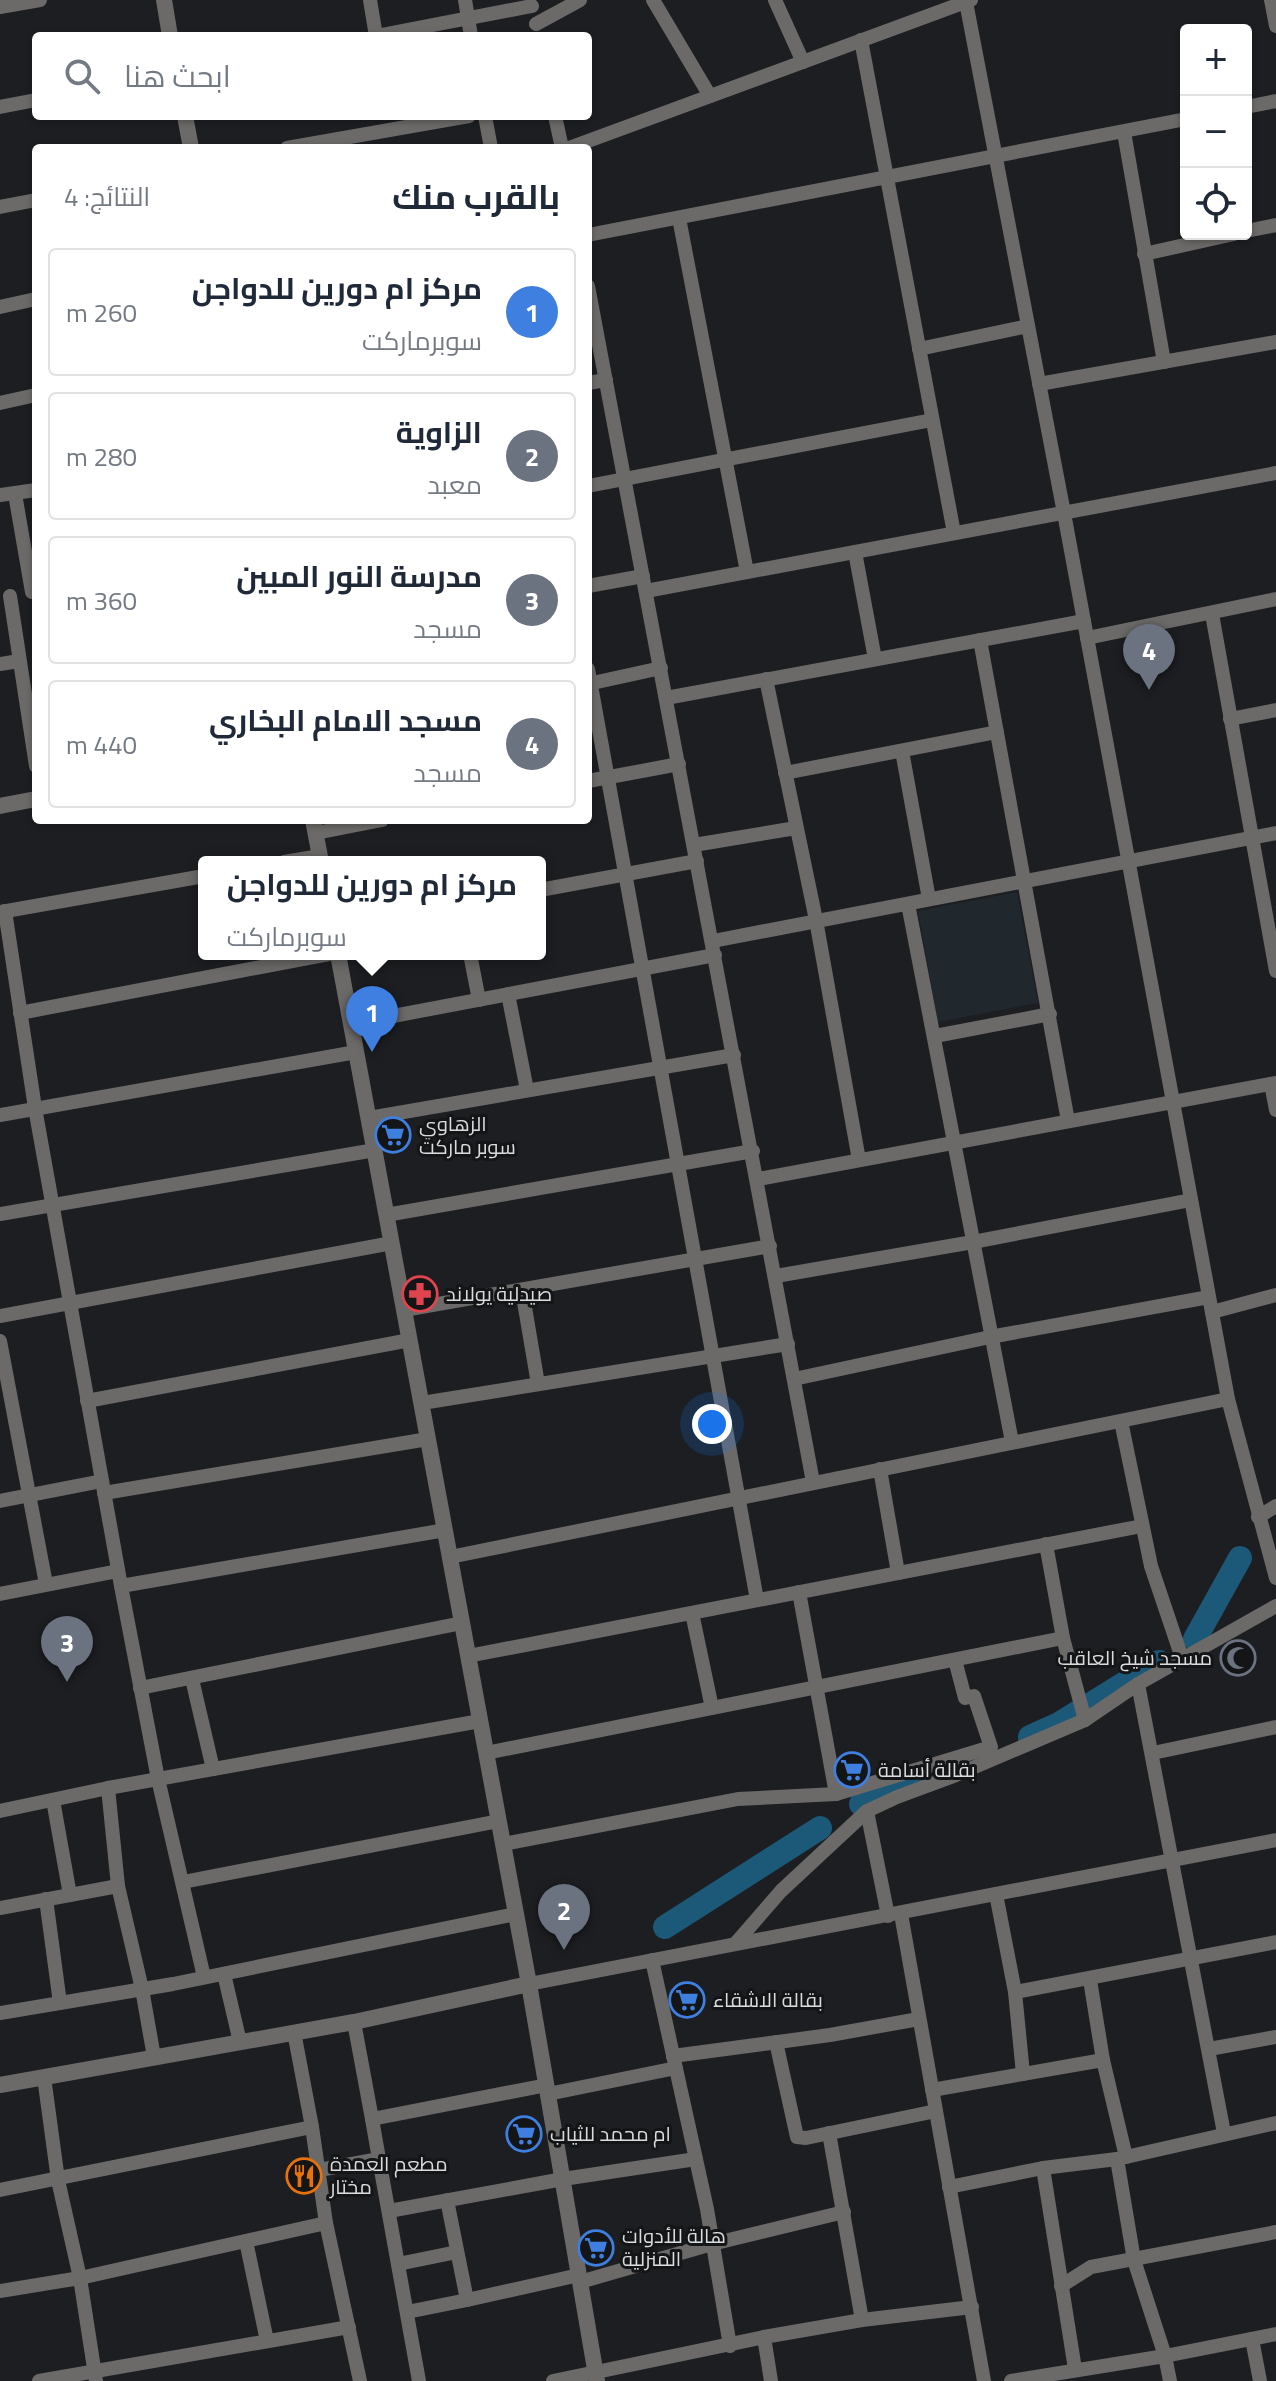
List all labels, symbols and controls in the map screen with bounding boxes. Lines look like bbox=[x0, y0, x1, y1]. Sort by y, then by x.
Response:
map controls bbox=[1180, 24, 1252, 240]
button: + bbox=[1180, 24, 1252, 96]
search box bbox=[32, 32, 592, 120]
text: ابحث هنا bbox=[124, 53, 231, 99]
icon: search bbox=[60, 54, 104, 98]
button: − bbox=[1180, 96, 1252, 168]
button: locate bbox=[1180, 168, 1252, 240]
text: بالقرب منك bbox=[392, 170, 560, 222]
text: النتائج: 4 bbox=[64, 177, 150, 216]
text: مركز ام دورين للدواجن bbox=[192, 265, 482, 311]
text: 260 m bbox=[66, 293, 137, 332]
text: 1 bbox=[525, 293, 539, 332]
text: سوبرماركت bbox=[362, 321, 482, 360]
text: الزاوية bbox=[396, 409, 482, 455]
text: 280 m bbox=[66, 437, 137, 476]
text: 2 bbox=[525, 437, 539, 476]
text: معبد bbox=[427, 465, 482, 504]
text: مدرسة النور المبين bbox=[236, 553, 482, 599]
text: 360 m bbox=[66, 581, 137, 620]
text: 3 bbox=[525, 581, 539, 620]
text: مسجد bbox=[413, 609, 482, 648]
pin: 4 bbox=[1123, 624, 1175, 690]
text: مسجد الامام البخاري bbox=[209, 697, 482, 743]
text: 440 m bbox=[66, 725, 137, 764]
text: 4 bbox=[525, 725, 539, 764]
text: مسجد bbox=[413, 753, 482, 792]
popup bbox=[198, 856, 546, 960]
text: مركز ام دورين للدواجن bbox=[227, 861, 517, 907]
text: سوبرماركت bbox=[227, 917, 347, 956]
pin: 1 bbox=[346, 986, 398, 1052]
place label: الزهاوي سوبر ماركت bbox=[419, 1108, 516, 1162]
supermarket icon: الزهاوي سوبر ماركت bbox=[374, 1116, 412, 1154]
pharmacy icon: صيدلية يولاند bbox=[401, 1275, 439, 1313]
place label: صيدلية يولاند bbox=[446, 1278, 552, 1309]
your location bbox=[692, 1404, 732, 1444]
pin: 3 bbox=[41, 1616, 93, 1682]
mosque icon: مسجد شيخ العاقب bbox=[1219, 1639, 1257, 1677]
place label: مسجد شيخ العاقب bbox=[1057, 1642, 1212, 1673]
supermarket icon: بقالة أسامة bbox=[833, 1751, 871, 1789]
place label: بقالة أسامة bbox=[878, 1754, 976, 1785]
pin: 2 bbox=[538, 1884, 590, 1950]
supermarket icon: بقالة الاشقاء bbox=[668, 1981, 706, 2019]
place label: بقالة الاشقاء bbox=[713, 1984, 823, 2015]
supermarket icon: ام محمد للثياب bbox=[505, 2115, 543, 2153]
place label: ام محمد للثياب bbox=[550, 2118, 671, 2149]
place label: مطعم العمدة مختار bbox=[329, 2148, 448, 2202]
restaurant icon: مطعم العمدة مختار bbox=[285, 2157, 323, 2195]
place label: هالة للأدوات المنزلية bbox=[622, 2220, 726, 2274]
supermarket icon: هالة للأدوات المنزلية bbox=[577, 2229, 615, 2267]

